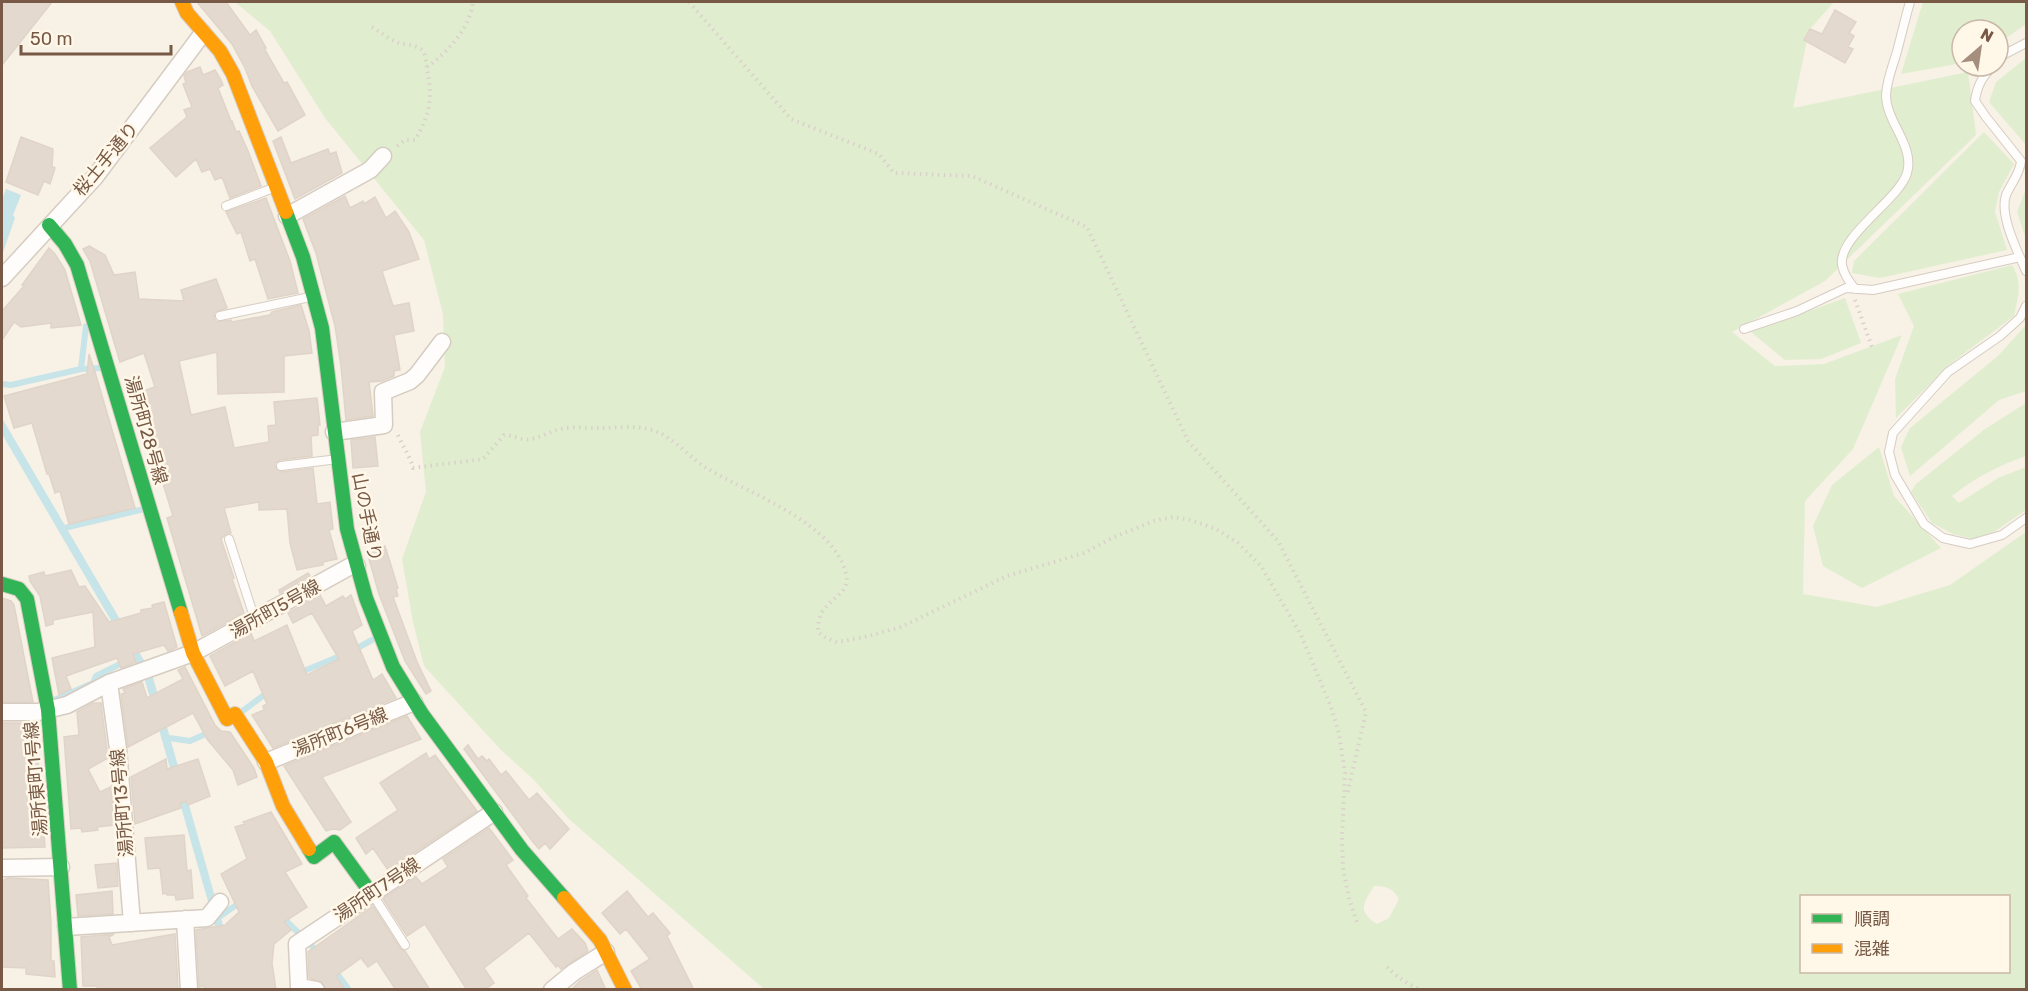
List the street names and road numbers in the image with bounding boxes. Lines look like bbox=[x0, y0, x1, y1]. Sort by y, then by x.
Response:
street label: 桜土手通り bbox=[69, 117, 143, 201]
street label: 湯所町28号線 bbox=[120, 373, 172, 487]
street label: 山の手通り bbox=[348, 471, 386, 563]
street label: 湯所町5号線 bbox=[226, 575, 324, 643]
street label: 湯所町6号線 bbox=[289, 703, 391, 761]
street label: 湯所東町1号線 bbox=[20, 720, 52, 838]
street label: 湯所町13号線 bbox=[106, 748, 138, 858]
street label: 湯所町7号線 bbox=[330, 853, 424, 927]

